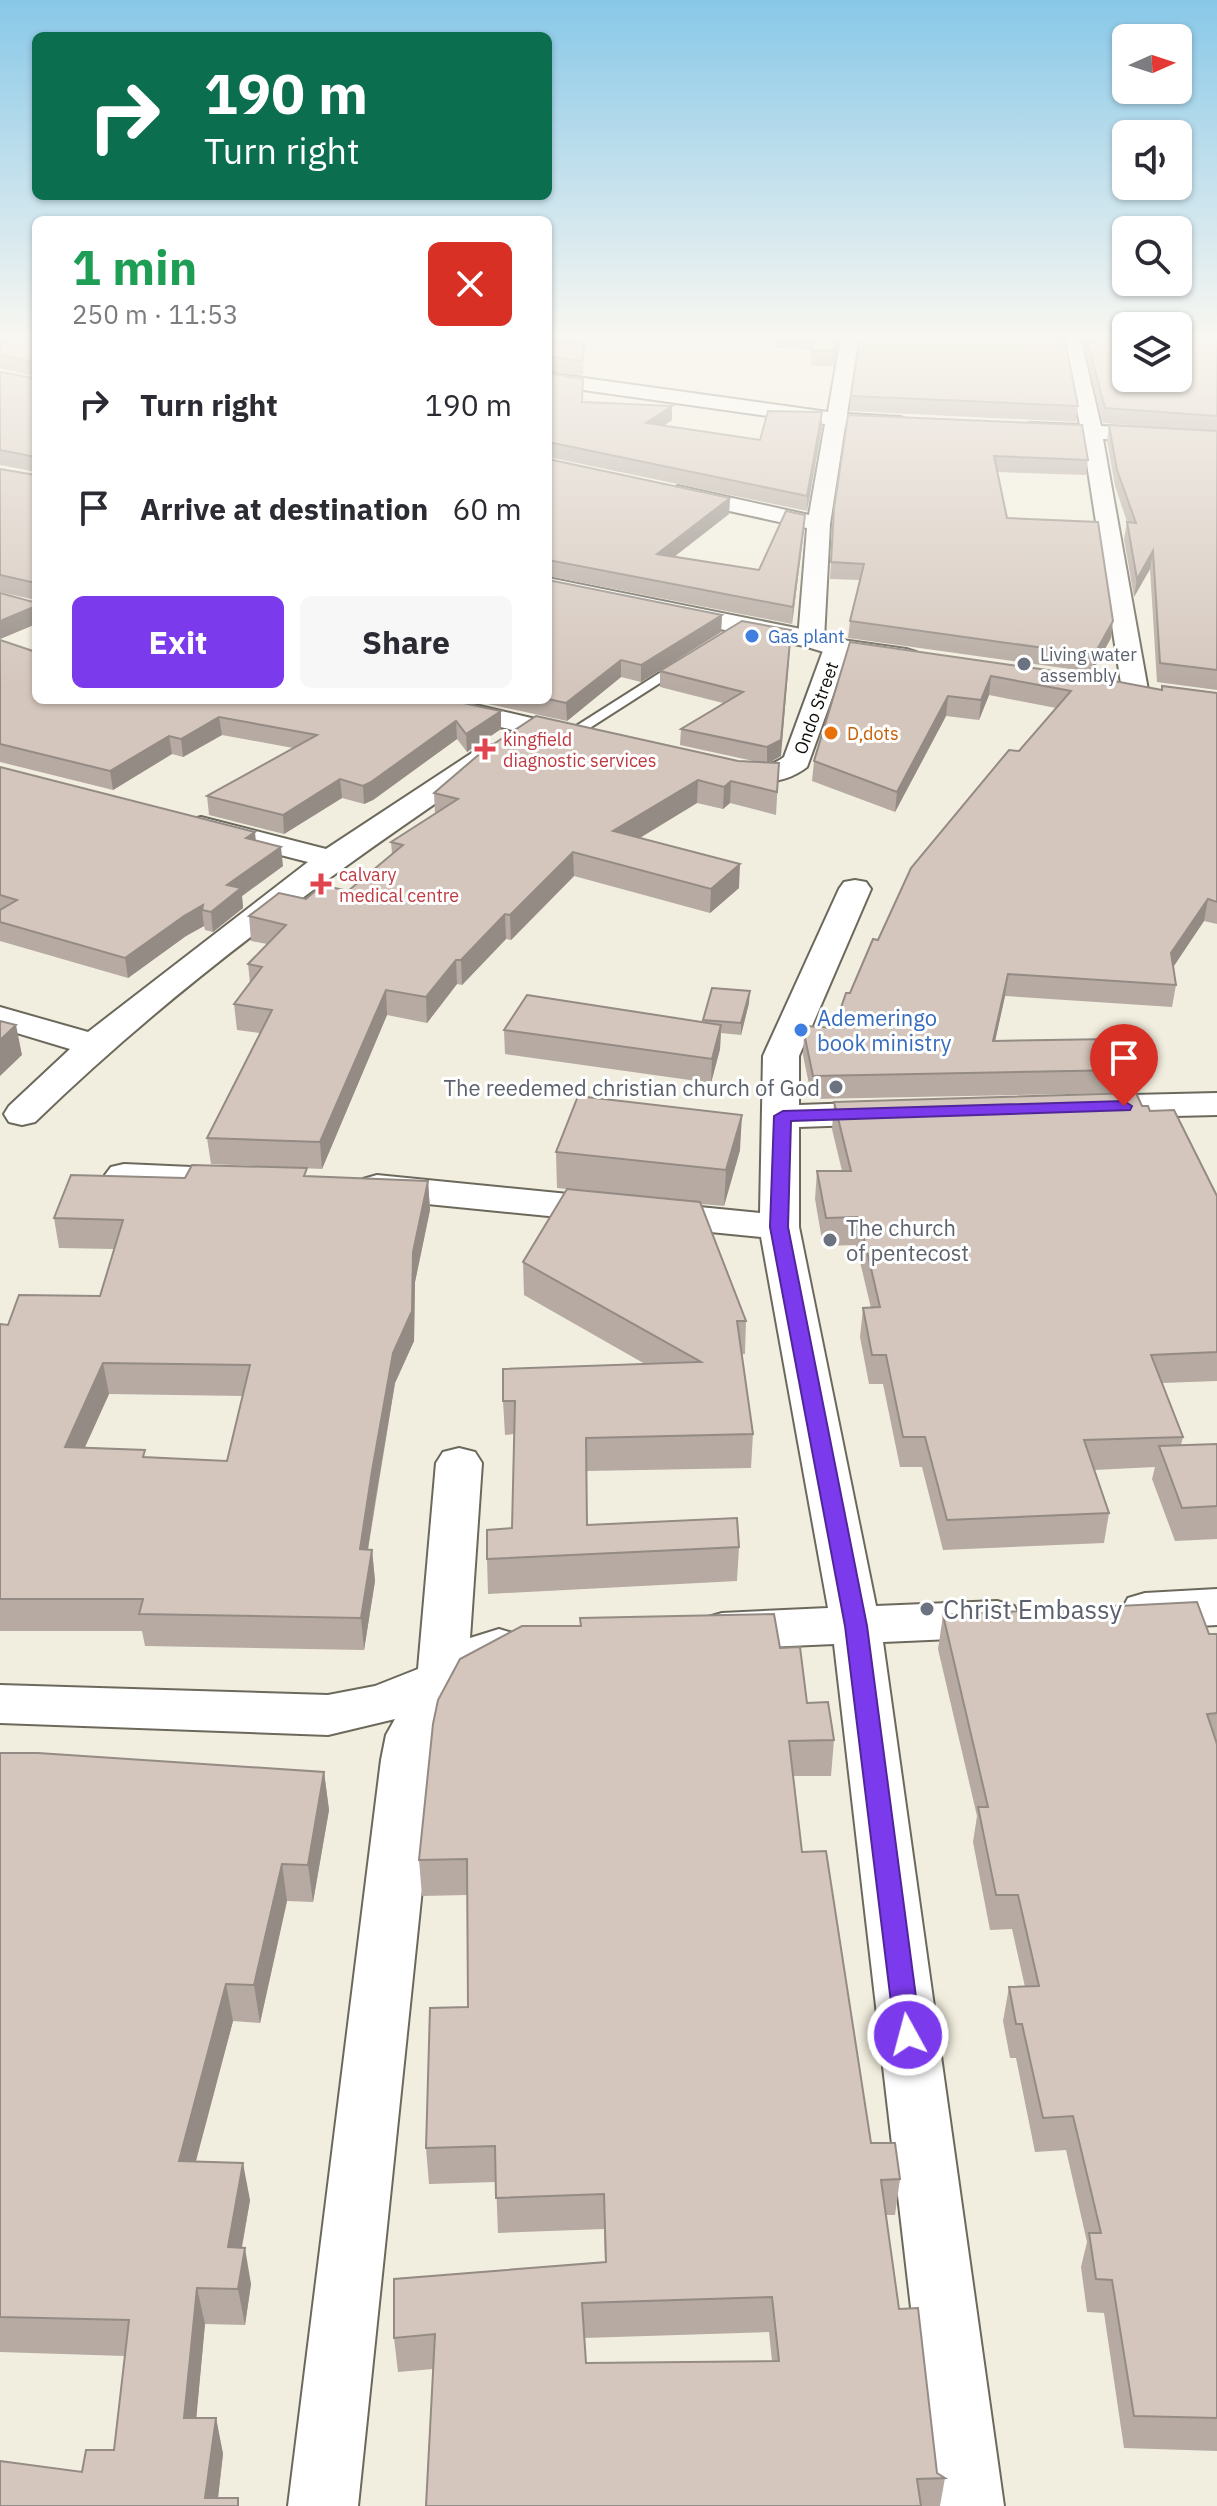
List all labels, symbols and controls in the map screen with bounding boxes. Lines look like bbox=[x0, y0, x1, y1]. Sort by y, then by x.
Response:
north arrow bbox=[1112, 24, 1192, 104]
map controls bbox=[1112, 24, 1192, 392]
text: 190 m bbox=[204, 57, 368, 129]
icon: right bbox=[72, 64, 176, 168]
button: sound bbox=[1112, 120, 1192, 200]
text: Turn right bbox=[204, 127, 360, 174]
button: search bbox=[1112, 216, 1192, 296]
text: 1 min bbox=[72, 236, 197, 298]
button: close bbox=[428, 242, 512, 326]
text: 250 m · 11:53 bbox=[72, 297, 238, 331]
button: layers bbox=[1112, 312, 1192, 392]
icon: right bbox=[72, 382, 116, 426]
text: Turn right bbox=[140, 385, 278, 424]
text: 190 m bbox=[425, 385, 512, 424]
icon: arrive bbox=[72, 486, 116, 530]
text: Arrive at destination bbox=[140, 489, 428, 528]
text: 60 m bbox=[452, 489, 522, 528]
button: Exit bbox=[72, 596, 284, 688]
button: Share bbox=[300, 596, 512, 688]
place label: Gas plant bbox=[768, 625, 845, 648]
marker: Gas plant bbox=[743, 627, 761, 645]
place label: Living water assembly bbox=[1040, 643, 1137, 687]
marker: Living water assembly bbox=[1015, 655, 1033, 673]
street label: Ondo Street bbox=[789, 658, 843, 758]
place label: D,dots bbox=[847, 722, 899, 745]
marker: D,dots bbox=[822, 724, 840, 742]
place label: kingfield diagnostic services bbox=[503, 728, 657, 772]
marker: kingfield diagnostic services bbox=[474, 738, 496, 760]
place label: calvary medical centre bbox=[339, 863, 459, 907]
marker: calvary medical centre bbox=[310, 873, 332, 895]
place label: Ademeringo book ministry bbox=[817, 1003, 951, 1057]
marker: Ademeringo book ministry bbox=[792, 1021, 810, 1039]
pin bbox=[1090, 1024, 1158, 1106]
icon: arrive bbox=[1102, 1036, 1146, 1080]
place label: The reedemed christian church of God bbox=[443, 1073, 820, 1102]
marker: The reedemed christian church of God bbox=[827, 1078, 845, 1096]
place label: The church of pentecost bbox=[846, 1213, 969, 1267]
marker: The church of pentecost bbox=[821, 1231, 839, 1249]
place label: Christ Embassy bbox=[943, 1592, 1122, 1626]
marker: Christ Embassy bbox=[918, 1600, 936, 1618]
position arrow bbox=[866, 1993, 950, 2077]

